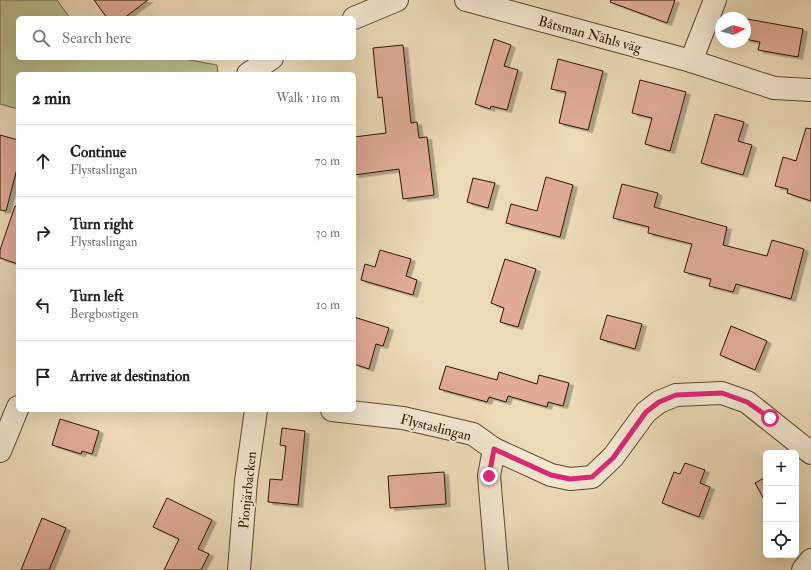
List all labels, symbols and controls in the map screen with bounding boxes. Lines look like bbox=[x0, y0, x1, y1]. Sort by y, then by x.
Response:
north arrow bbox=[715, 12, 751, 48]
street label: Båtsman Nähls väg bbox=[536, 13, 644, 57]
search box bbox=[16, 16, 356, 60]
icon: search bbox=[30, 27, 52, 49]
text: Search here bbox=[62, 29, 131, 48]
text: 2 min bbox=[32, 88, 71, 109]
text: Walk · 110 m bbox=[276, 90, 340, 106]
text: Continue bbox=[70, 143, 126, 162]
icon: ahead bbox=[32, 150, 54, 172]
text: 70 m bbox=[315, 153, 340, 169]
text: Flystaslingan bbox=[70, 162, 138, 178]
text: Turn right bbox=[70, 215, 133, 234]
icon: right bbox=[32, 222, 54, 244]
text: 30 m bbox=[316, 225, 340, 241]
text: Flystaslingan bbox=[70, 234, 138, 250]
text: Turn left bbox=[70, 287, 124, 306]
icon: left bbox=[32, 294, 54, 316]
text: 10 m bbox=[316, 297, 340, 313]
text: Bergbostigen bbox=[70, 306, 138, 322]
icon: arrive bbox=[32, 366, 54, 388]
text: Arrive at destination bbox=[70, 367, 190, 386]
route start bbox=[761, 409, 779, 427]
street label: Flystaslingan bbox=[398, 410, 473, 446]
map controls bbox=[763, 450, 799, 558]
button: + bbox=[763, 450, 799, 486]
street label: Pionjärbacken bbox=[235, 451, 260, 530]
route end bbox=[480, 467, 498, 485]
button: − bbox=[763, 486, 799, 522]
button: locate bbox=[763, 522, 799, 558]

